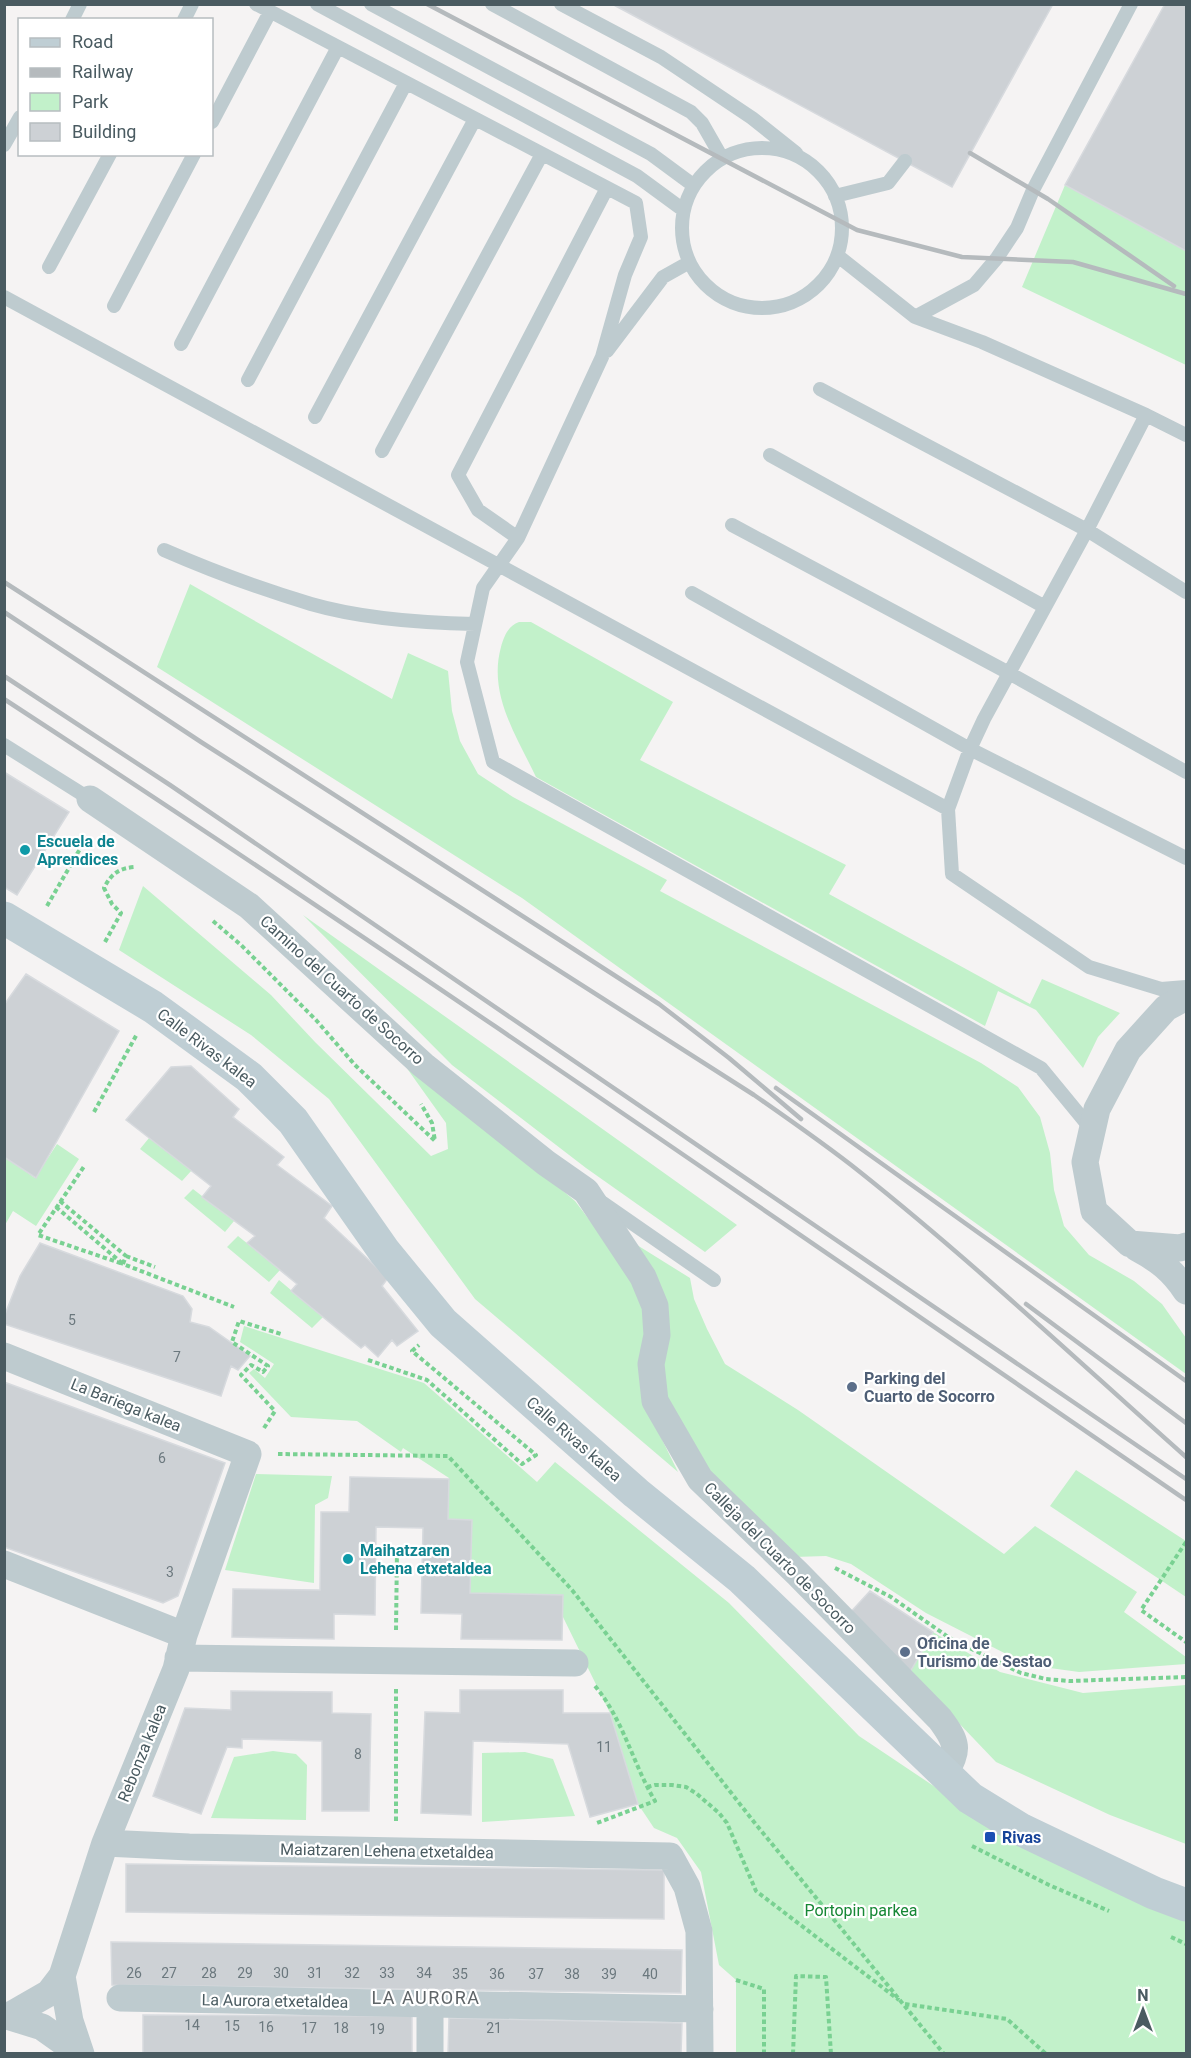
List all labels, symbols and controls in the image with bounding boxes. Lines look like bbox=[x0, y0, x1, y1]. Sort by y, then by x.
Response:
legend bbox=[18, 18, 213, 156]
text: Road bbox=[72, 31, 113, 52]
text: Railway bbox=[72, 61, 134, 82]
text: Park bbox=[72, 91, 109, 112]
text: Building bbox=[72, 121, 136, 142]
place label: Escuela de Aprendices bbox=[37, 832, 118, 869]
marker: Escuela de Aprendices bbox=[18, 843, 32, 857]
street label: Camino del Cuarto de Socorro bbox=[256, 911, 428, 1069]
street label: Calle Rivas kalea bbox=[154, 1004, 260, 1092]
house number: 5 bbox=[68, 1312, 76, 1328]
house number: 7 bbox=[173, 1349, 181, 1365]
place label: Parking del Cuarto de Socorro bbox=[864, 1369, 995, 1406]
street label: La Bariega kalea bbox=[68, 1374, 184, 1436]
marker: Parking del Cuarto de Socorro bbox=[845, 1380, 859, 1394]
street label: Calle Rivas kalea bbox=[523, 1393, 625, 1485]
house number: 6 bbox=[158, 1450, 166, 1466]
street label: Calleja del Cuarto de Socorro bbox=[700, 1478, 860, 1638]
place label: Maihatzaren Lehena etxetaldea bbox=[360, 1541, 492, 1578]
marker: Maihatzaren Lehena etxetaldea bbox=[341, 1552, 355, 1566]
house number: 3 bbox=[166, 1564, 174, 1580]
place label: Oficina de Turismo de Sestao bbox=[917, 1634, 1052, 1671]
marker: Oficina de Turismo de Sestao bbox=[898, 1645, 912, 1659]
street label: Rebonza kalea bbox=[114, 1701, 170, 1805]
house number: 11 bbox=[596, 1739, 612, 1755]
house number: 8 bbox=[354, 1746, 362, 1762]
place label: Rivas bbox=[1002, 1828, 1041, 1847]
marker: Rivas bbox=[983, 1830, 997, 1844]
street label: Maiatzaren Lehena etxetaldea bbox=[280, 1840, 494, 1862]
park label: Portopin parkea bbox=[804, 1901, 918, 1920]
house number: 26 bbox=[126, 1965, 142, 1981]
house number: 27 bbox=[161, 1965, 177, 1981]
house number: 28 bbox=[201, 1965, 217, 1981]
house number: 29 bbox=[237, 1965, 253, 1981]
house number: 30 bbox=[273, 1965, 289, 1981]
house number: 31 bbox=[307, 1965, 323, 1981]
house number: 32 bbox=[344, 1965, 360, 1981]
house number: 33 bbox=[379, 1965, 395, 1981]
house number: 34 bbox=[416, 1965, 432, 1981]
house number: 35 bbox=[452, 1966, 468, 1982]
house number: 36 bbox=[489, 1966, 505, 1982]
house number: 37 bbox=[528, 1966, 544, 1982]
house number: 38 bbox=[564, 1966, 580, 1982]
house number: 39 bbox=[601, 1966, 617, 1982]
house number: 40 bbox=[642, 1966, 658, 1982]
north arrow bbox=[1113, 1980, 1173, 2040]
text: N bbox=[1137, 1986, 1149, 2005]
district label: LA AURORA bbox=[371, 1987, 481, 2008]
street label: La Aurora etxetaldea bbox=[202, 1990, 348, 2012]
house number: 14 bbox=[184, 2017, 200, 2033]
house number: 15 bbox=[224, 2018, 240, 2034]
house number: 16 bbox=[258, 2019, 274, 2035]
house number: 17 bbox=[301, 2020, 317, 2036]
house number: 18 bbox=[333, 2020, 349, 2036]
house number: 21 bbox=[486, 2020, 502, 2036]
house number: 19 bbox=[369, 2021, 385, 2037]

